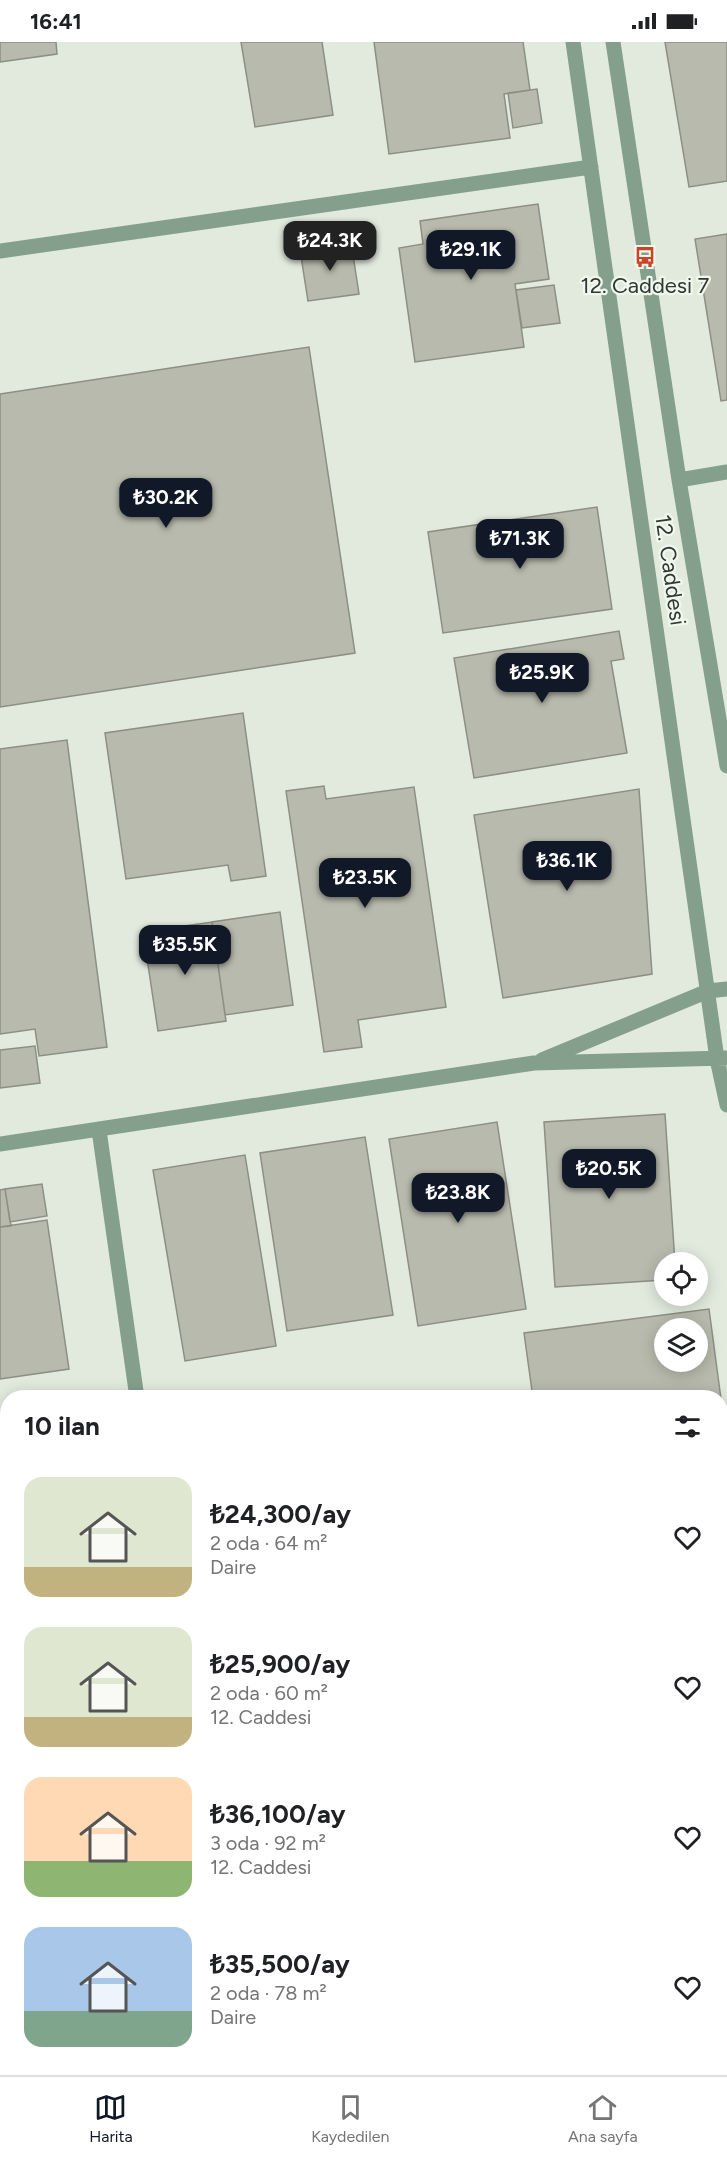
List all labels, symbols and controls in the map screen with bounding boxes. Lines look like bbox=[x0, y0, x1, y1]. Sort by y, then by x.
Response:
text: 16:41 bbox=[30, 8, 82, 35]
pin: ₺24.3K bbox=[281, 221, 379, 272]
text: ₺24.3K bbox=[297, 228, 363, 252]
pin: ₺29.1K bbox=[422, 230, 520, 281]
text: ₺29.1K bbox=[440, 237, 502, 261]
bus stop icon: 12. Caddesi 7 bbox=[633, 245, 657, 269]
place label: 12. Caddesi 7 bbox=[581, 272, 710, 299]
pin: ₺30.2K bbox=[117, 478, 215, 529]
text: ₺30.2K bbox=[133, 485, 199, 509]
street label: 12. Caddesi bbox=[649, 513, 692, 627]
pin: ₺71.3K bbox=[471, 519, 569, 570]
text: ₺71.3K bbox=[490, 526, 550, 550]
pin: ₺25.9K bbox=[493, 653, 591, 704]
text: ₺25.9K bbox=[510, 660, 574, 684]
pin: ₺36.1K bbox=[518, 841, 616, 892]
text: ₺36.1K bbox=[537, 848, 597, 872]
pin: ₺23.5K bbox=[316, 858, 414, 909]
text: ₺23.5K bbox=[333, 865, 397, 889]
pin: ₺35.5K bbox=[136, 925, 234, 976]
text: ₺35.5K bbox=[153, 932, 217, 956]
pin: ₺20.5K bbox=[560, 1149, 658, 1200]
text: ₺20.5K bbox=[576, 1156, 642, 1180]
pin: ₺23.8K bbox=[409, 1173, 507, 1224]
text: ₺23.8K bbox=[426, 1180, 490, 1204]
map controls bbox=[654, 1252, 708, 1372]
button: locate bbox=[654, 1252, 708, 1306]
button: layers bbox=[654, 1318, 708, 1372]
text: 10 ilan bbox=[24, 1410, 100, 1442]
icon: filters bbox=[671, 1410, 704, 1443]
text: ₺24,300/ay bbox=[210, 1498, 351, 1530]
icon: home bbox=[72, 1501, 144, 1573]
icon: heart bbox=[671, 1521, 704, 1554]
text: 2 oda · 64 m² bbox=[210, 1531, 328, 1555]
text: Daire bbox=[210, 1555, 256, 1579]
text: ₺25,900/ay bbox=[210, 1648, 350, 1680]
icon: home bbox=[72, 1651, 144, 1723]
icon: heart bbox=[671, 1671, 704, 1704]
text: 2 oda · 60 m² bbox=[210, 1681, 328, 1705]
text: 12. Caddesi bbox=[210, 1705, 311, 1729]
text: ₺36,100/ay bbox=[210, 1798, 345, 1830]
icon: home bbox=[72, 1801, 144, 1873]
icon: heart bbox=[671, 1821, 704, 1854]
text: 3 oda · 92 m² bbox=[210, 1831, 326, 1855]
text: 12. Caddesi bbox=[210, 1855, 311, 1879]
text: ₺35,500/ay bbox=[210, 1948, 350, 1980]
icon: home bbox=[72, 1951, 144, 2023]
icon: heart bbox=[671, 1971, 704, 2004]
text: 2 oda · 78 m² bbox=[210, 1981, 327, 2005]
text: Daire bbox=[210, 2005, 256, 2029]
tab: Harita bbox=[89, 2091, 133, 2146]
tab: Kaydedilen bbox=[311, 2091, 389, 2146]
tab: Ana sayfa bbox=[568, 2091, 638, 2146]

